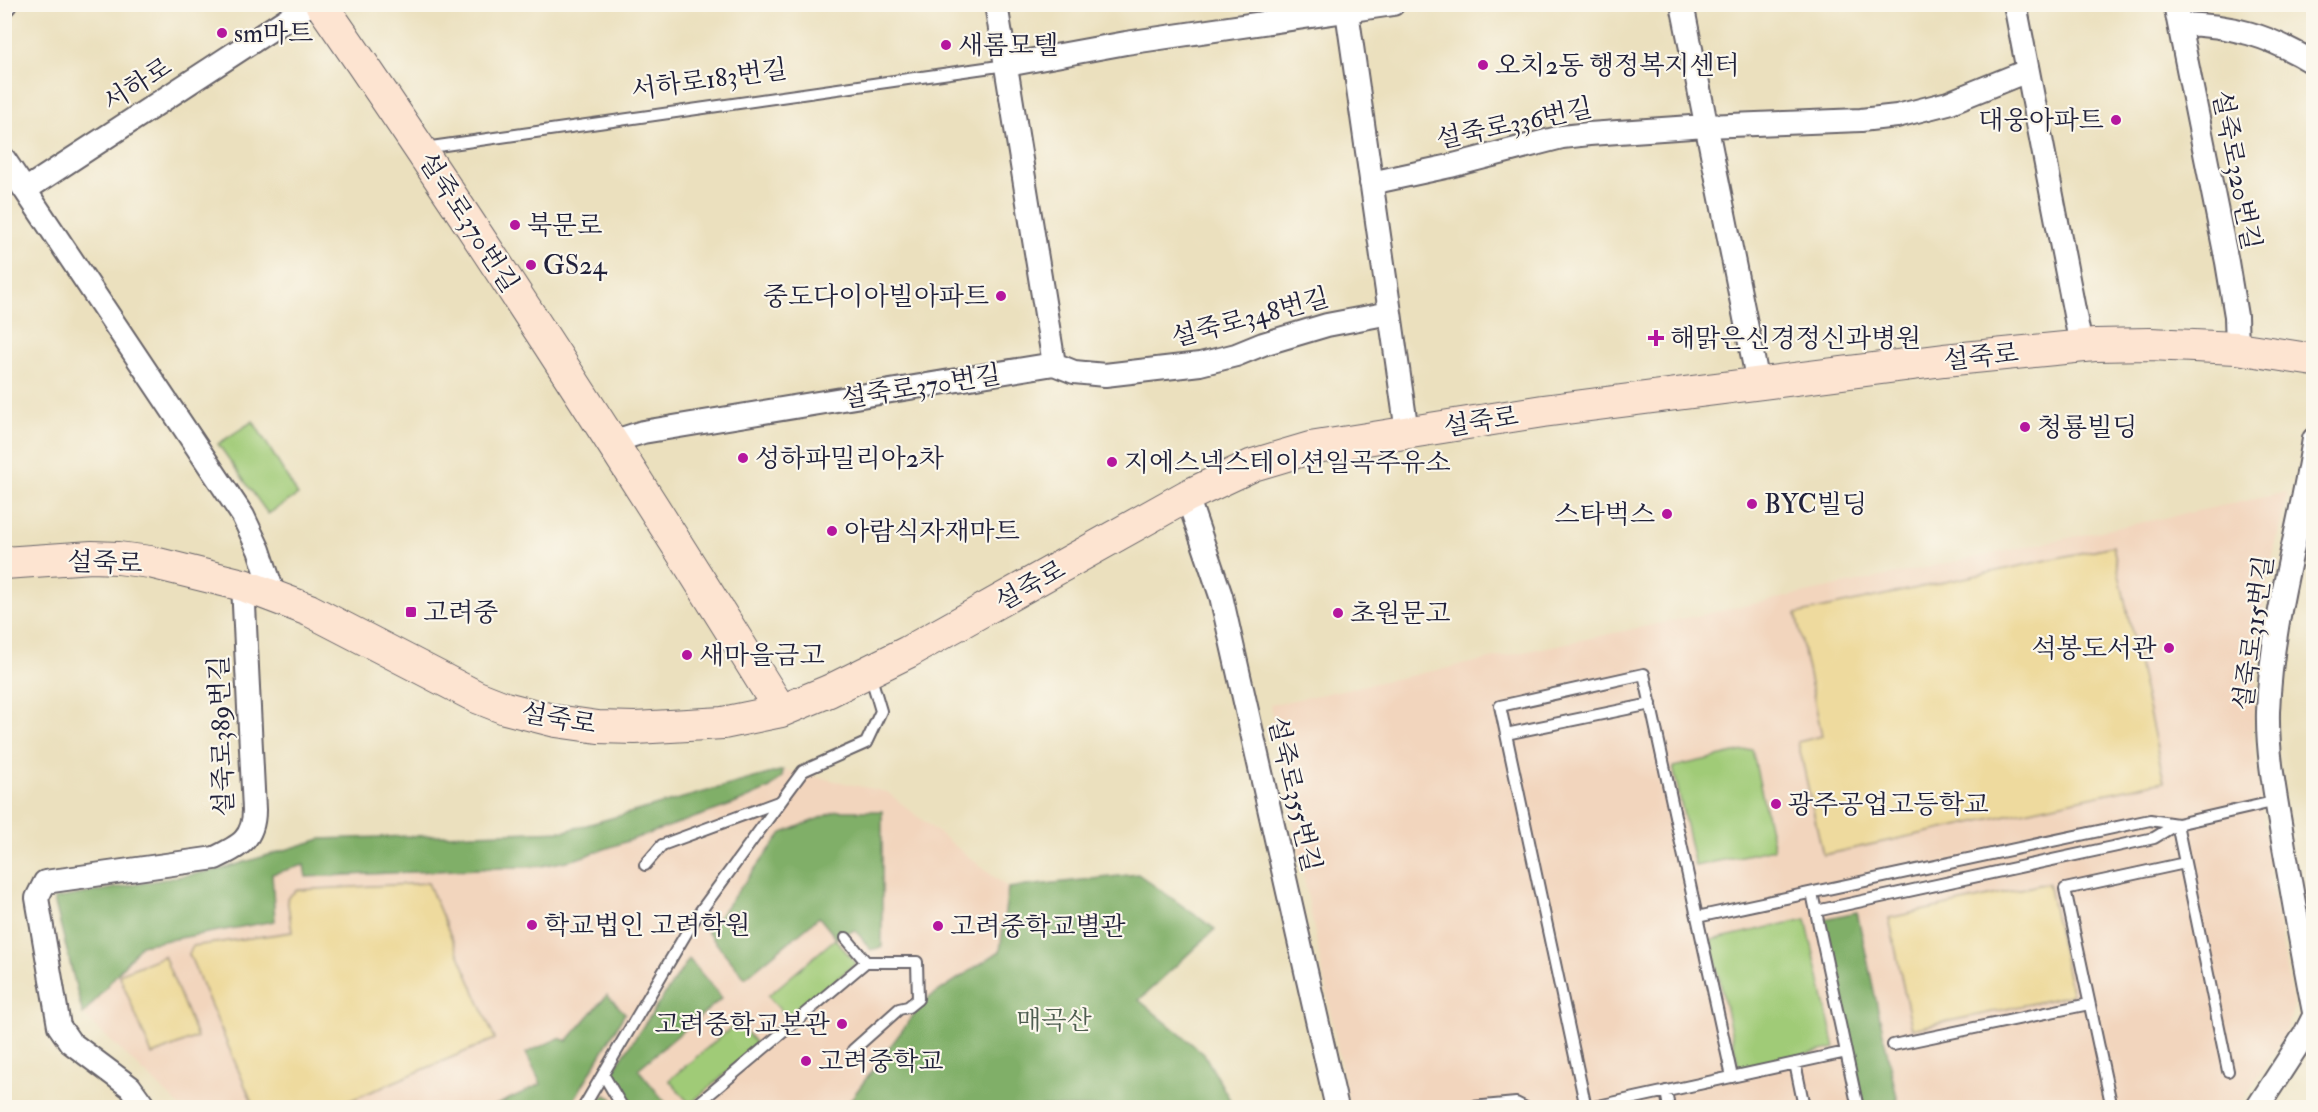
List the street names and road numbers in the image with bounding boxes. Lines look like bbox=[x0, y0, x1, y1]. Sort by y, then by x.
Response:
street label: 서하로 bbox=[97, 51, 178, 119]
street label: 서하로183번길 bbox=[629, 53, 789, 107]
street label: 설죽로320번길 bbox=[2205, 88, 2267, 253]
street label: 설죽로336번길 bbox=[1433, 92, 1595, 156]
street label: 설죽로370번길 bbox=[411, 146, 525, 299]
street label: 설죽로348번길 bbox=[1168, 282, 1332, 354]
street label: 설죽로 bbox=[1942, 337, 2020, 377]
street label: 설죽로370번길 bbox=[839, 359, 1003, 415]
street label: 설죽로 bbox=[1441, 400, 1521, 444]
street label: 설죽로 bbox=[67, 546, 143, 580]
street label: 설죽로 bbox=[990, 554, 1071, 618]
street label: 설죽로315번길 bbox=[2227, 554, 2281, 713]
street label: 설죽로389번길 bbox=[203, 655, 241, 817]
street label: 설죽로 bbox=[519, 697, 599, 741]
street label: 설죽로355번길 bbox=[1261, 713, 1327, 875]

